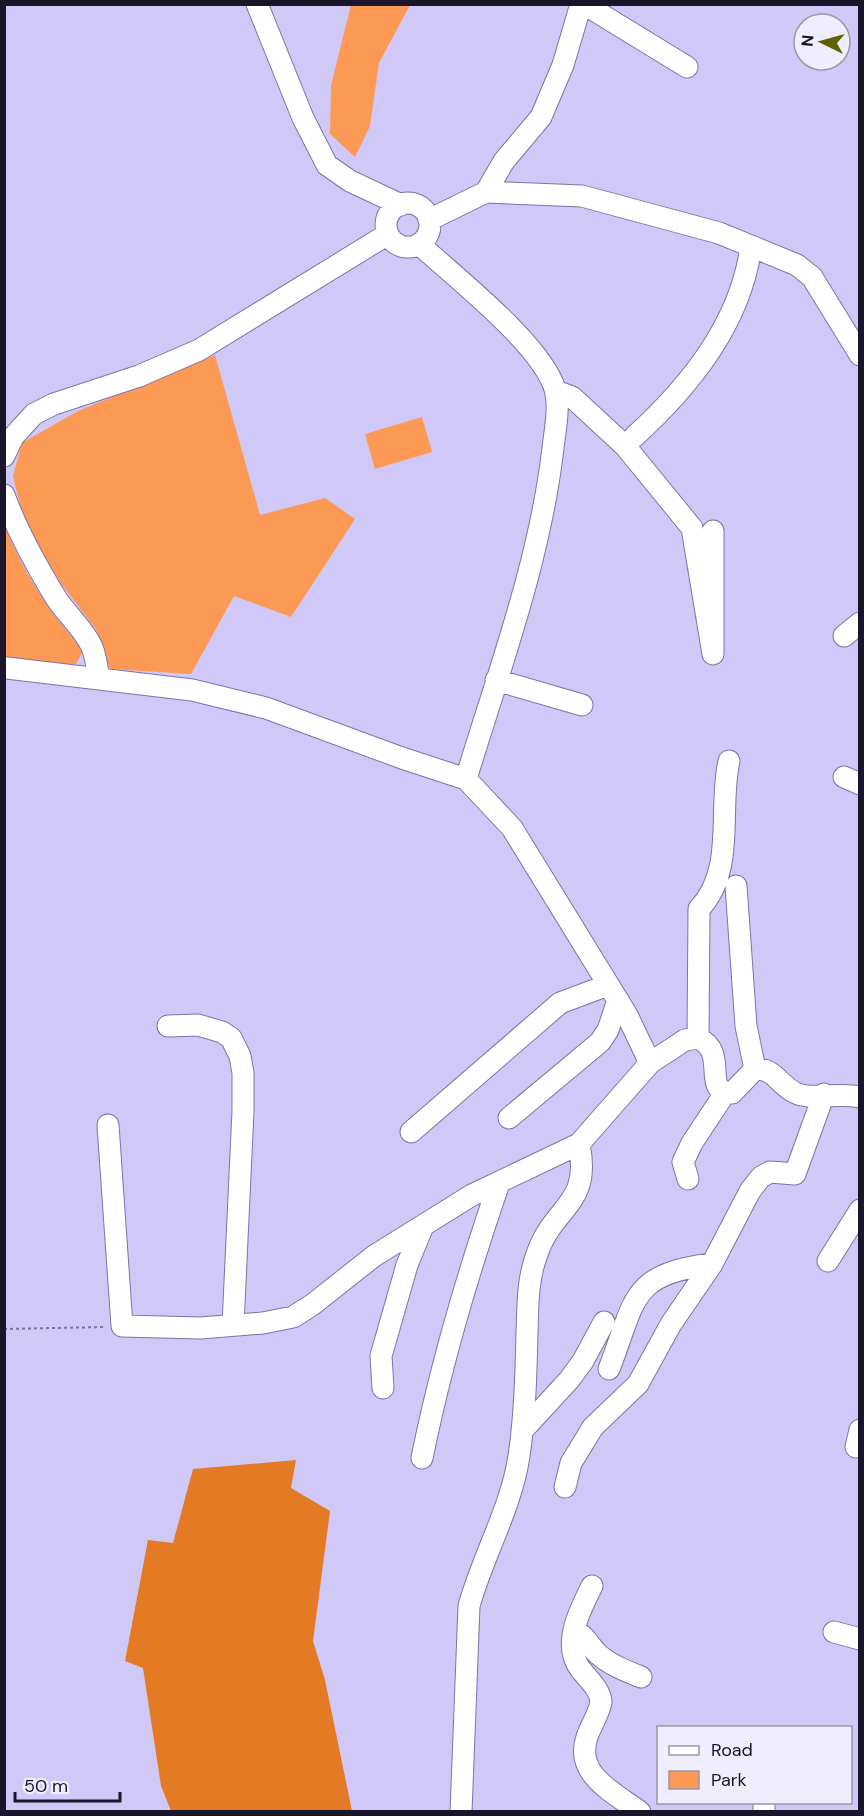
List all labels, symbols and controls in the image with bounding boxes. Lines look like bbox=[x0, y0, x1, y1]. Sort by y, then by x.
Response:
north arrow bbox=[792, 12, 852, 72]
text: N bbox=[797, 34, 819, 47]
legend bbox=[657, 1726, 852, 1804]
text: Road bbox=[711, 1738, 753, 1762]
scale bar bbox=[15, 1765, 120, 1803]
text: Park bbox=[711, 1768, 747, 1792]
text: 50 m bbox=[24, 1774, 68, 1798]

